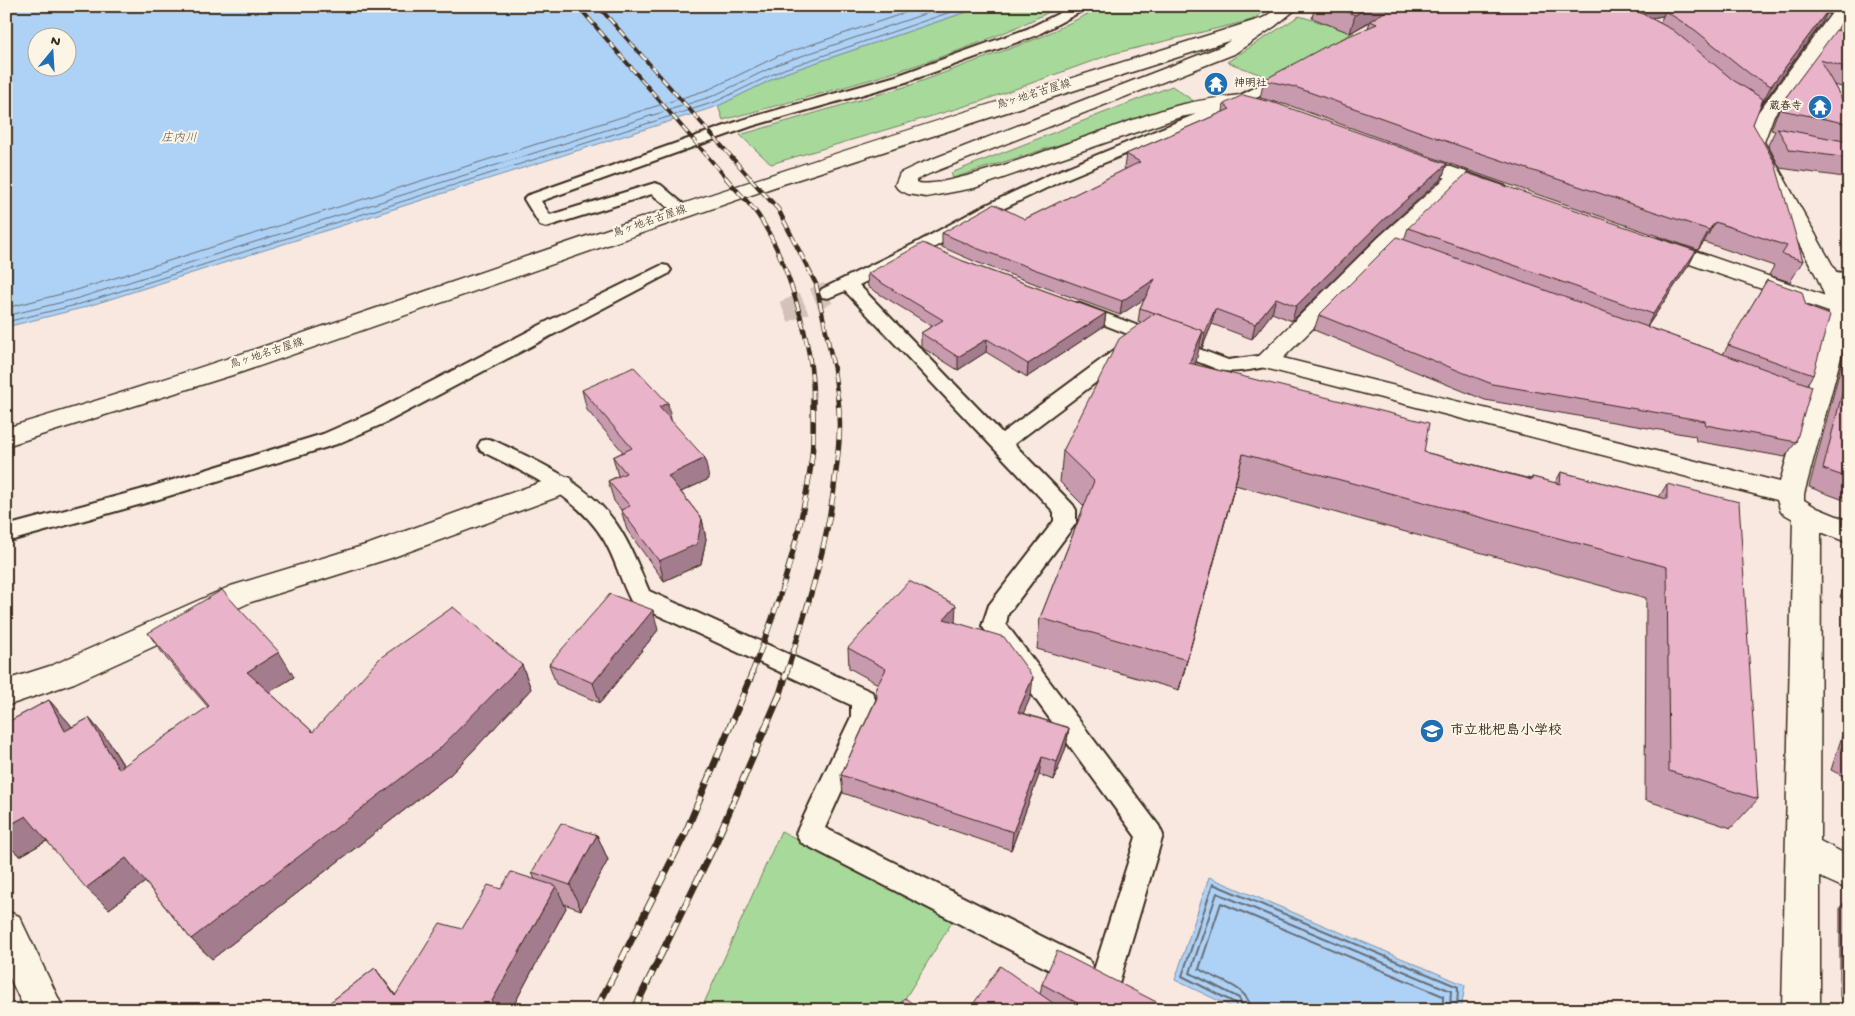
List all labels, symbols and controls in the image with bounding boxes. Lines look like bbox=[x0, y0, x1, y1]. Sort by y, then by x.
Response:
north arrow bbox=[28, 28, 78, 78]
text: N bbox=[48, 33, 62, 52]
temple icon: 神明社 bbox=[1203, 71, 1229, 97]
street label: 鳥ヶ地名古屋線 bbox=[995, 77, 1073, 112]
place label: 神明社 bbox=[1234, 77, 1267, 90]
temple icon: 蔵春寺 bbox=[1807, 94, 1833, 120]
place label: 蔵春寺 bbox=[1769, 100, 1802, 113]
water label: 庄内川 bbox=[161, 131, 197, 146]
street label: 鳥ヶ地名古屋線 bbox=[611, 203, 688, 240]
street label: 鳥ヶ地名古屋線 bbox=[228, 335, 305, 372]
school or university icon: 市立枇杷島小学校 bbox=[1419, 718, 1445, 744]
place label: 市立枇杷島小学校 bbox=[1450, 723, 1562, 740]

